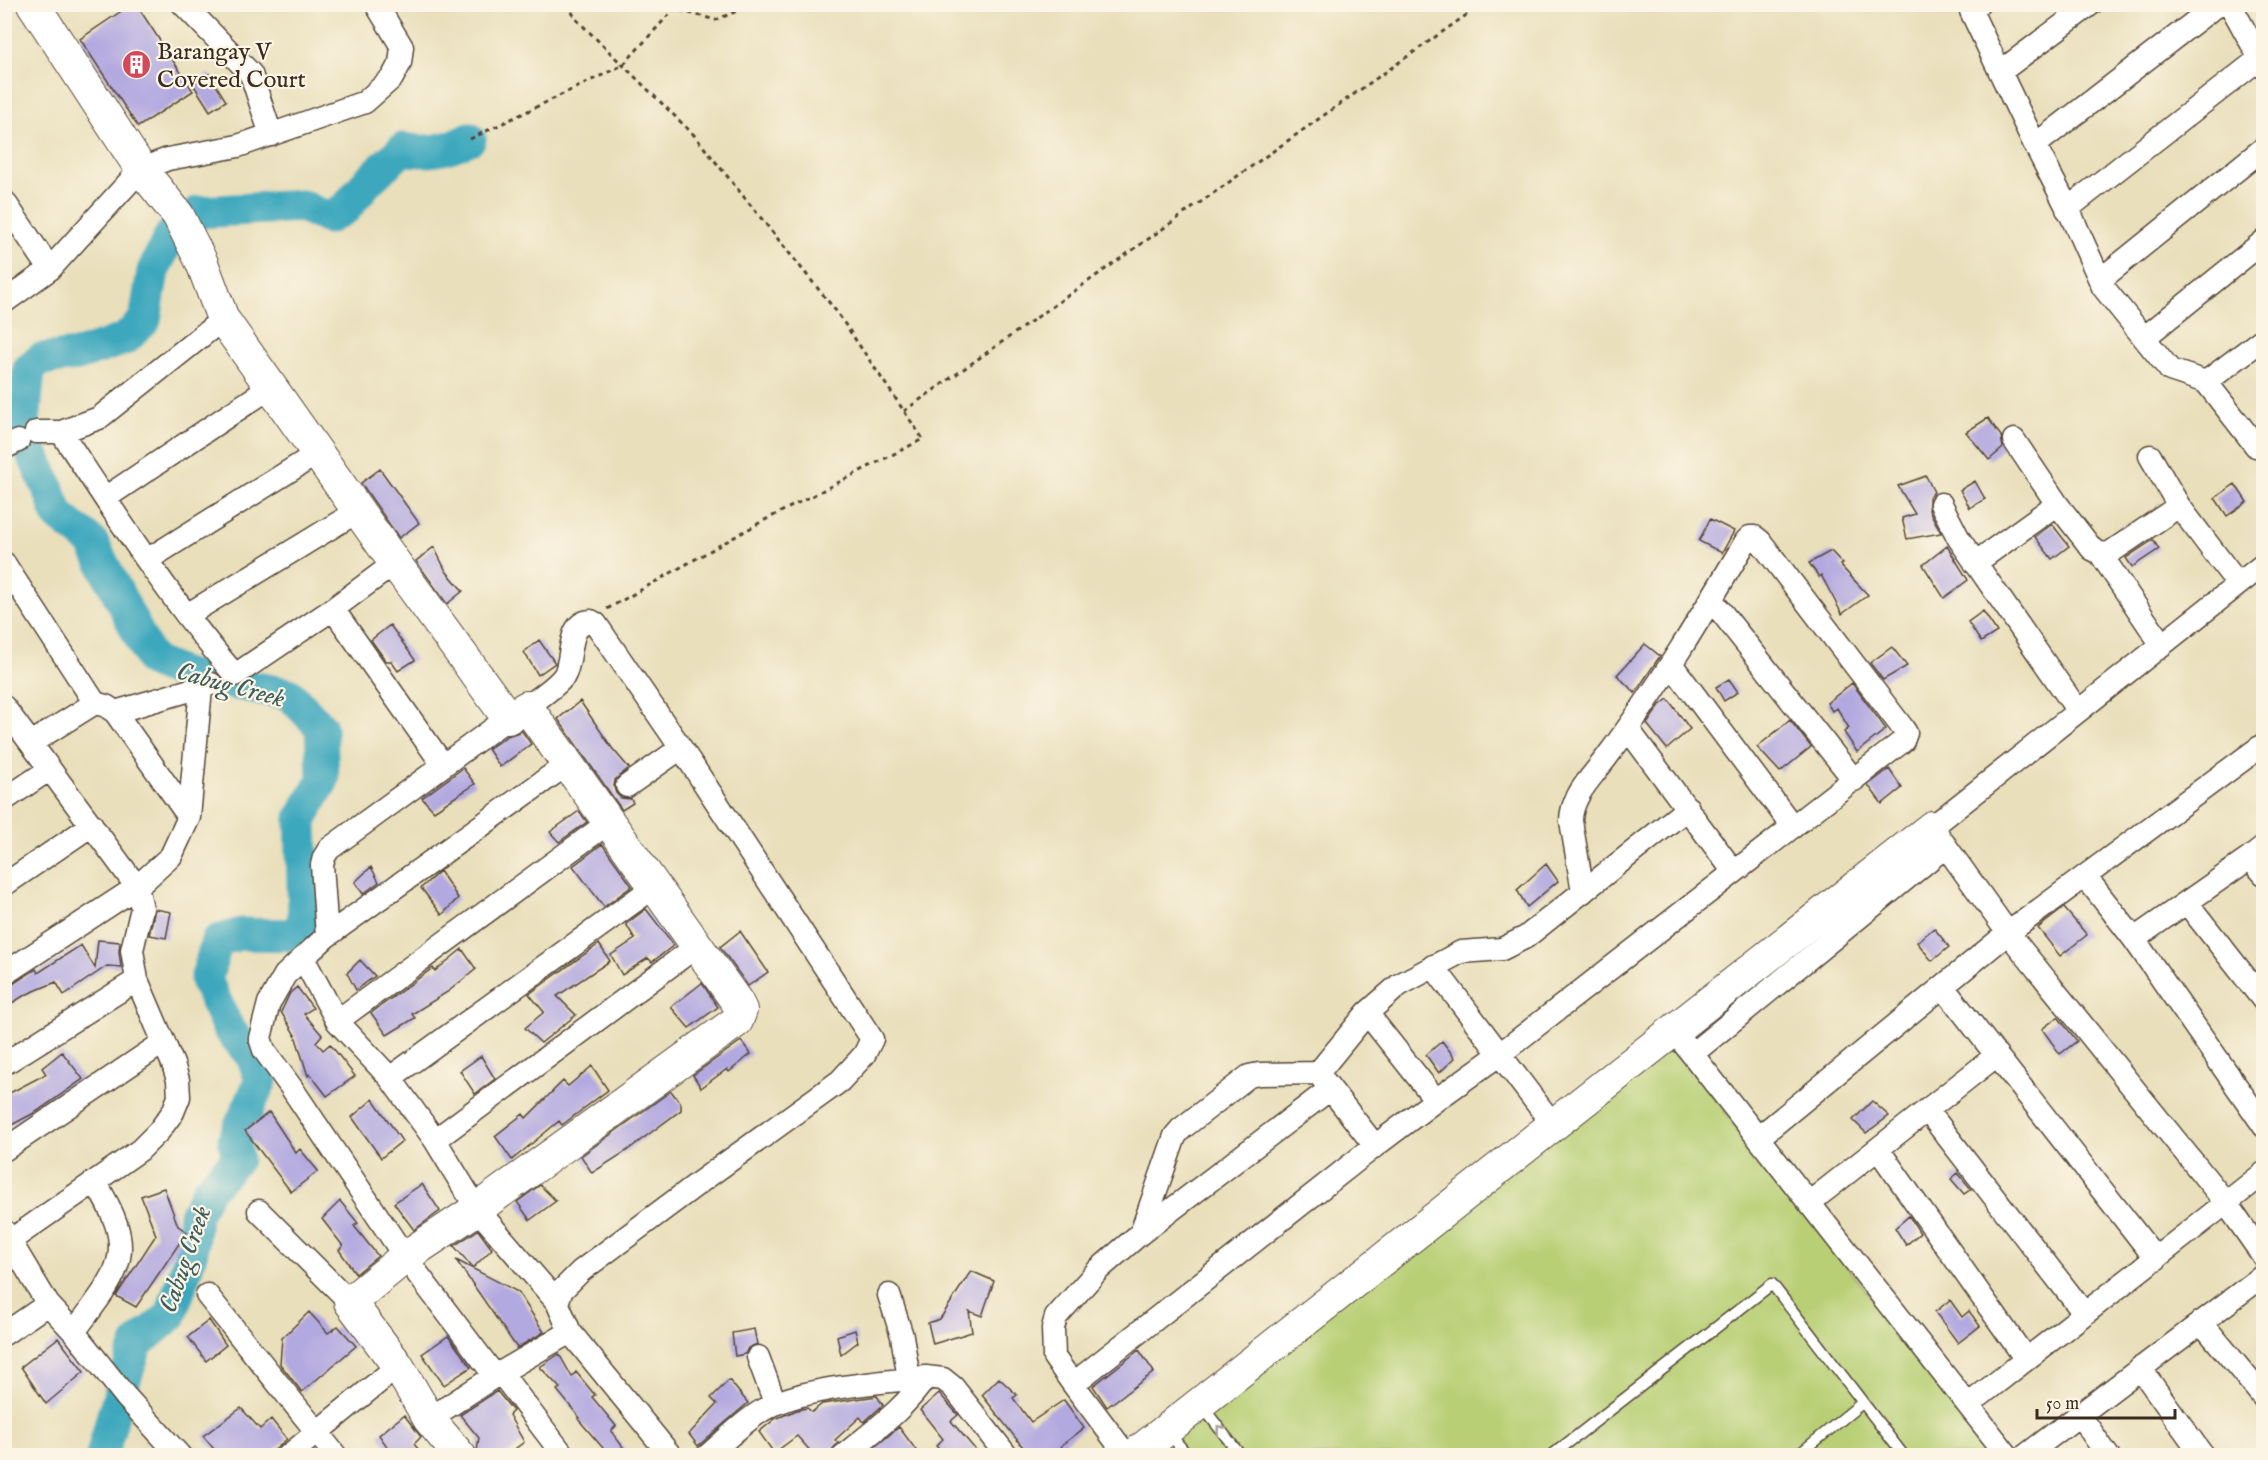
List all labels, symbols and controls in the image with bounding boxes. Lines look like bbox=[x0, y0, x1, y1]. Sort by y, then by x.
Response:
place label: Barangay V Covered Court bbox=[157, 37, 306, 96]
building icon: Barangay V Covered Court bbox=[120, 49, 152, 81]
water label: Cabug Creek bbox=[173, 655, 289, 717]
water label: Cabug Creek bbox=[152, 1201, 220, 1318]
scale bar bbox=[2037, 1382, 2175, 1420]
text: 50 m bbox=[2046, 1393, 2079, 1416]
one-way arrow bbox=[1217, 1425, 1228, 1436]

